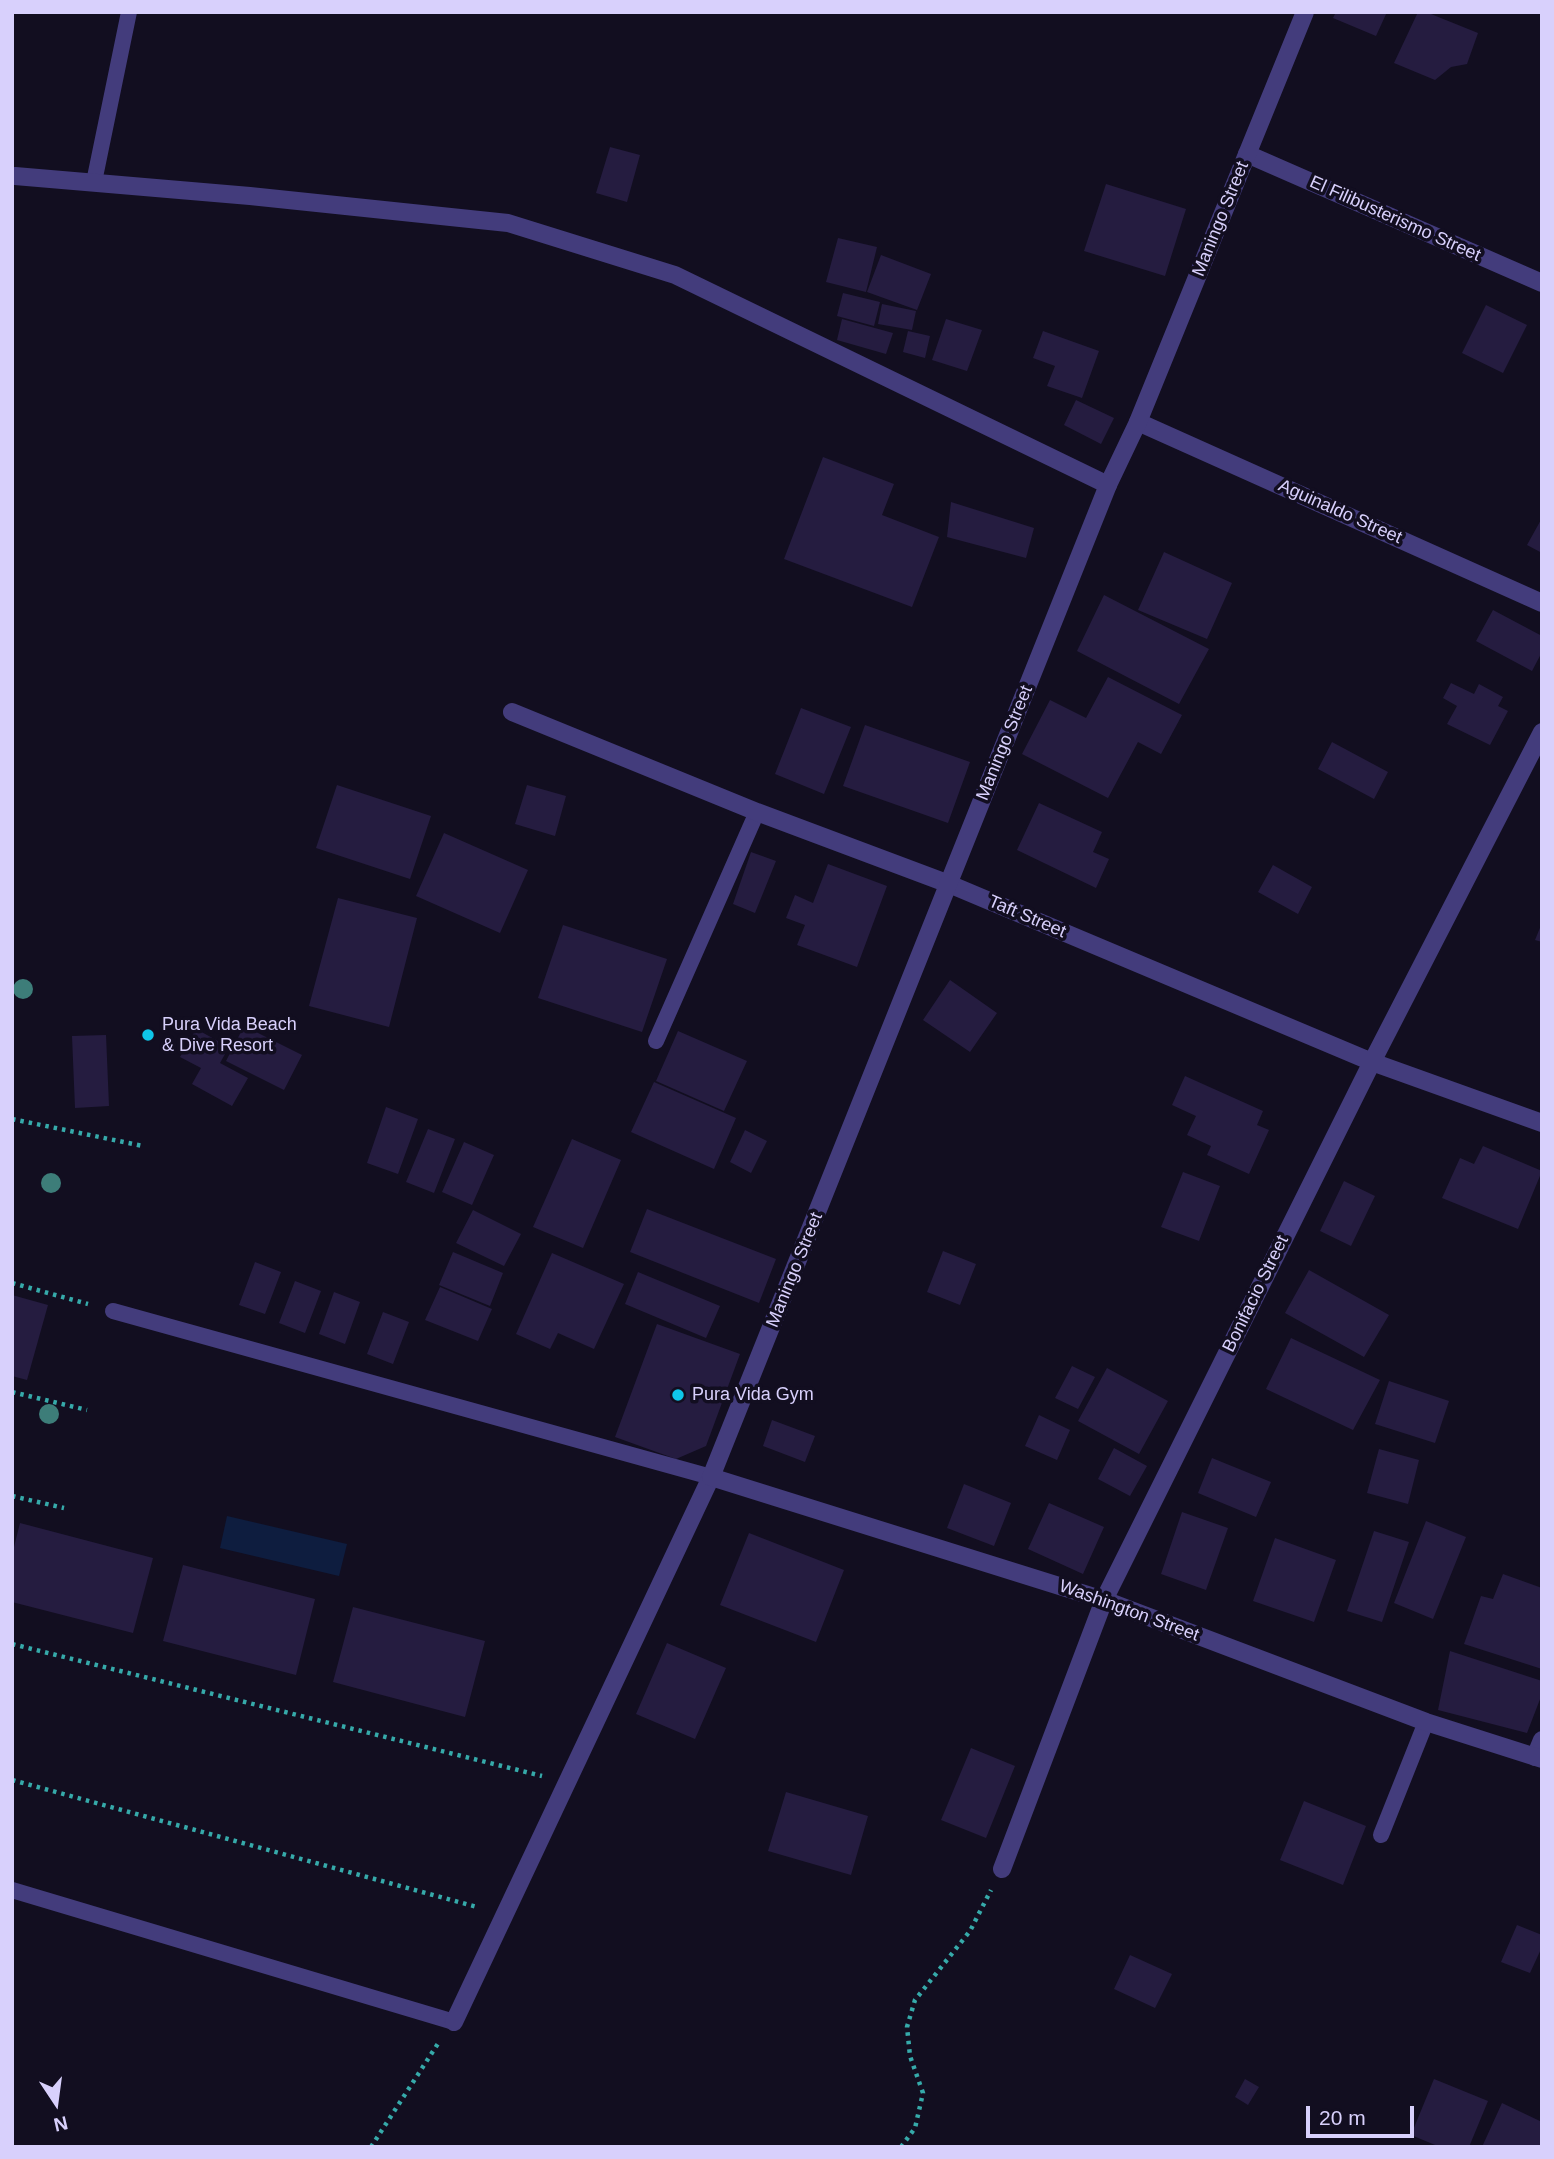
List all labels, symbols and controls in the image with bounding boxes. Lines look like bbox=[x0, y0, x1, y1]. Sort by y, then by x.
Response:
street label: Maningo Street bbox=[1188, 158, 1254, 280]
street label: El Filibusterismo Street bbox=[1306, 171, 1484, 267]
street label: Aguinaldo Street bbox=[1275, 475, 1405, 549]
street label: Maningo Street bbox=[972, 682, 1038, 804]
street label: Taft Street bbox=[985, 891, 1069, 943]
place label: Pura Vida Beach & Dive Resort bbox=[162, 1014, 297, 1056]
marker: Pura Vida Beach & Dive Resort bbox=[140, 1027, 156, 1043]
street label: Maningo Street bbox=[762, 1209, 828, 1331]
street label: Bonifacio Street bbox=[1218, 1232, 1294, 1356]
place label: Pura Vida Gym bbox=[692, 1384, 814, 1406]
marker: Pura Vida Gym bbox=[670, 1387, 686, 1403]
street label: Washington Street bbox=[1056, 1576, 1202, 1646]
north arrow bbox=[21, 2068, 91, 2138]
scale bar bbox=[1309, 2092, 1418, 2136]
text: 20 m bbox=[1319, 2106, 1366, 2129]
text: N bbox=[52, 2112, 70, 2136]

